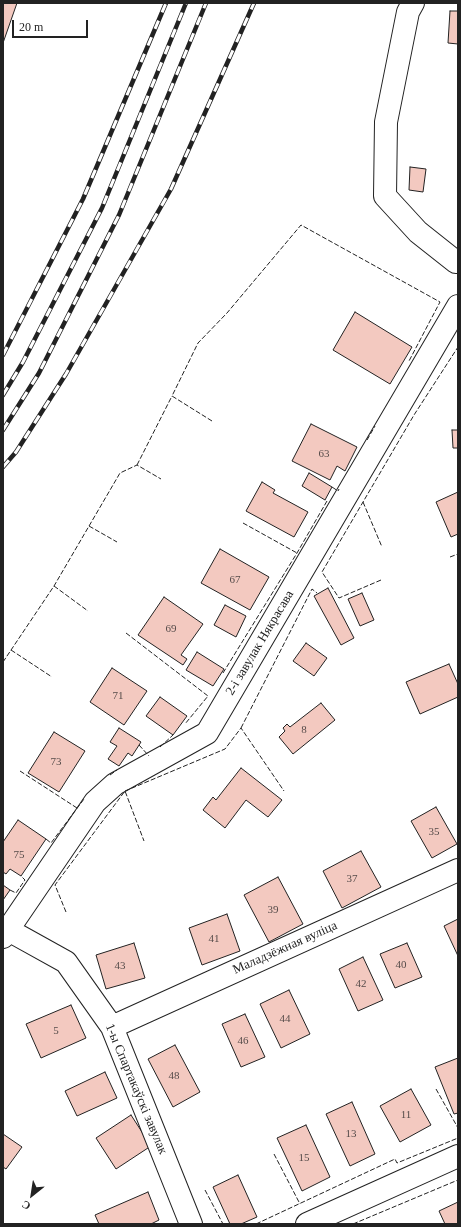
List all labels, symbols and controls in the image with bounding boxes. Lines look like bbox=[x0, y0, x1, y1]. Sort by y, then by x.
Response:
scale bar bbox=[14, 12, 90, 38]
text: 20 m bbox=[19, 20, 43, 34]
house number: 63 bbox=[318, 447, 330, 461]
house number: 67 bbox=[230, 573, 240, 587]
street label: 2-і завулак Някрасава bbox=[223, 588, 297, 698]
house number: 69 bbox=[166, 622, 176, 636]
house number: 71 bbox=[112, 689, 124, 703]
house number: 8 bbox=[301, 723, 307, 737]
house number: 73 bbox=[50, 755, 62, 769]
house number: 35 bbox=[428, 825, 440, 839]
house number: 75 bbox=[14, 848, 24, 862]
house number: 37 bbox=[346, 872, 358, 886]
house number: 39 bbox=[268, 903, 278, 917]
street label: Маладзёжная вуліца bbox=[230, 918, 340, 978]
house number: 41 bbox=[208, 932, 220, 946]
house number: 40 bbox=[396, 958, 406, 972]
house number: 43 bbox=[114, 959, 126, 973]
house number: 42 bbox=[356, 977, 366, 991]
house number: 44 bbox=[280, 1012, 290, 1026]
street label: 1-ы Спартакаўскі завулак bbox=[101, 1021, 171, 1157]
house number: 5 bbox=[53, 1024, 59, 1038]
house number: 46 bbox=[238, 1034, 248, 1048]
house number: 48 bbox=[168, 1069, 180, 1083]
house number: 11 bbox=[401, 1108, 411, 1122]
house number: 13 bbox=[346, 1127, 356, 1141]
house number: 15 bbox=[298, 1151, 310, 1165]
north arrow bbox=[12, 1175, 52, 1215]
text: С bbox=[20, 1198, 32, 1213]

